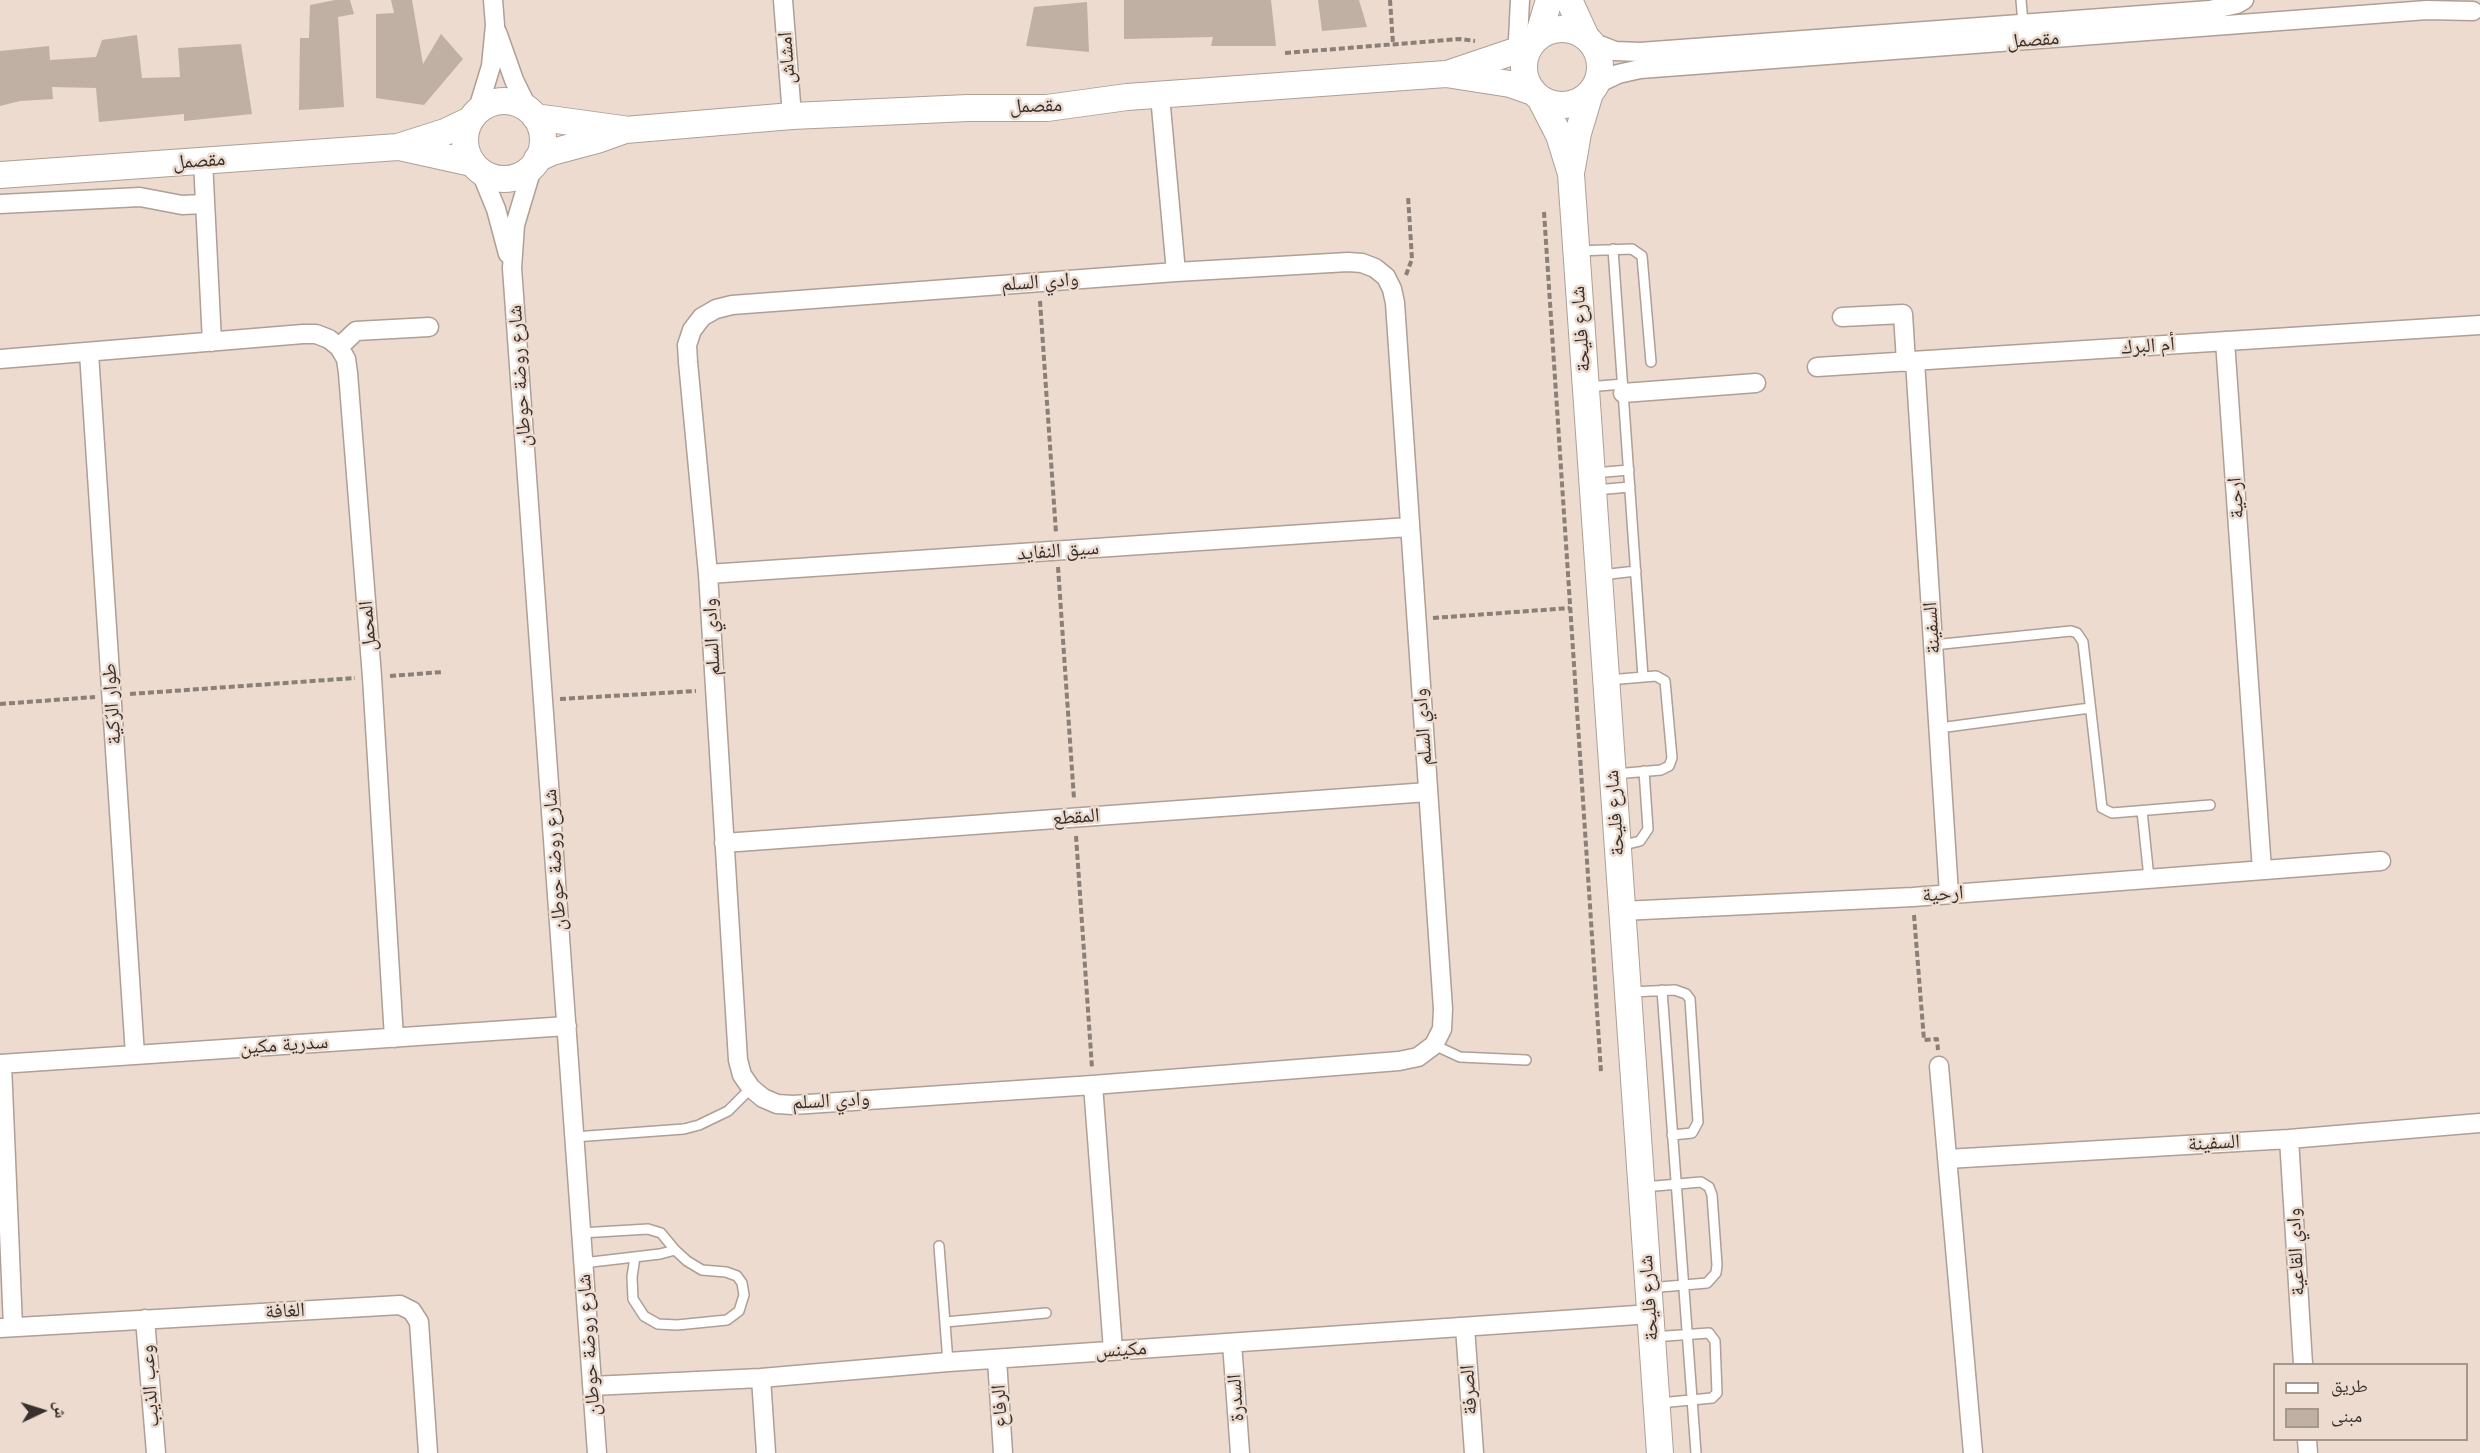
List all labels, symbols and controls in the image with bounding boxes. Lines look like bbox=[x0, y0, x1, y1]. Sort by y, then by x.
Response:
street label: مقصمل bbox=[2006, 26, 2060, 54]
street label: امشاش bbox=[773, 31, 801, 85]
street label: مقصمل bbox=[1009, 93, 1063, 119]
street label: مقصمل bbox=[172, 147, 226, 175]
street label: وادي السلم bbox=[1000, 267, 1080, 297]
street label: شارع فليحة bbox=[1566, 285, 1596, 373]
street label: شارع روضة حوطان bbox=[503, 304, 537, 448]
street label: أم البرك bbox=[2120, 332, 2176, 360]
street label: ارحية bbox=[2223, 476, 2249, 520]
street label: سيق النفايد bbox=[1016, 536, 1100, 566]
street label: وادي السلم bbox=[698, 598, 726, 676]
street label: المحمل bbox=[354, 600, 382, 652]
street label: السفينة bbox=[1918, 601, 1946, 655]
street label: طوار الرّكية bbox=[97, 662, 127, 746]
street label: وادي السلم bbox=[1408, 687, 1438, 767]
street label: شارع فليحة bbox=[1600, 769, 1630, 857]
street label: شارع روضة حوطان bbox=[538, 788, 572, 932]
street label: المقطع bbox=[1052, 803, 1100, 831]
street label: ارحية bbox=[1921, 881, 1965, 907]
street label: سدرية مكين bbox=[239, 1030, 329, 1060]
street label: وادي السلم bbox=[792, 1087, 870, 1115]
street label: السفينة bbox=[2187, 1130, 2241, 1156]
street label: وادي القاعية bbox=[2282, 1207, 2310, 1297]
street label: شارع فليحة bbox=[1634, 1254, 1664, 1342]
street label: شارع روضة حوطان bbox=[572, 1273, 606, 1417]
street label: الغافة bbox=[265, 1298, 305, 1324]
street label: مكينس bbox=[1094, 1336, 1148, 1364]
street label: وعب الذيب bbox=[135, 1344, 165, 1428]
legend bbox=[2273, 1363, 2468, 1441]
street label: الصرفة bbox=[1455, 1364, 1483, 1416]
street label: السدرة bbox=[1222, 1373, 1250, 1423]
text: طريق bbox=[2331, 1375, 2368, 1396]
north arrow bbox=[12, 1381, 72, 1441]
street label: الرفاع bbox=[987, 1384, 1013, 1428]
text: ش bbox=[50, 1401, 71, 1419]
text: مبنى bbox=[2331, 1405, 2362, 1426]

